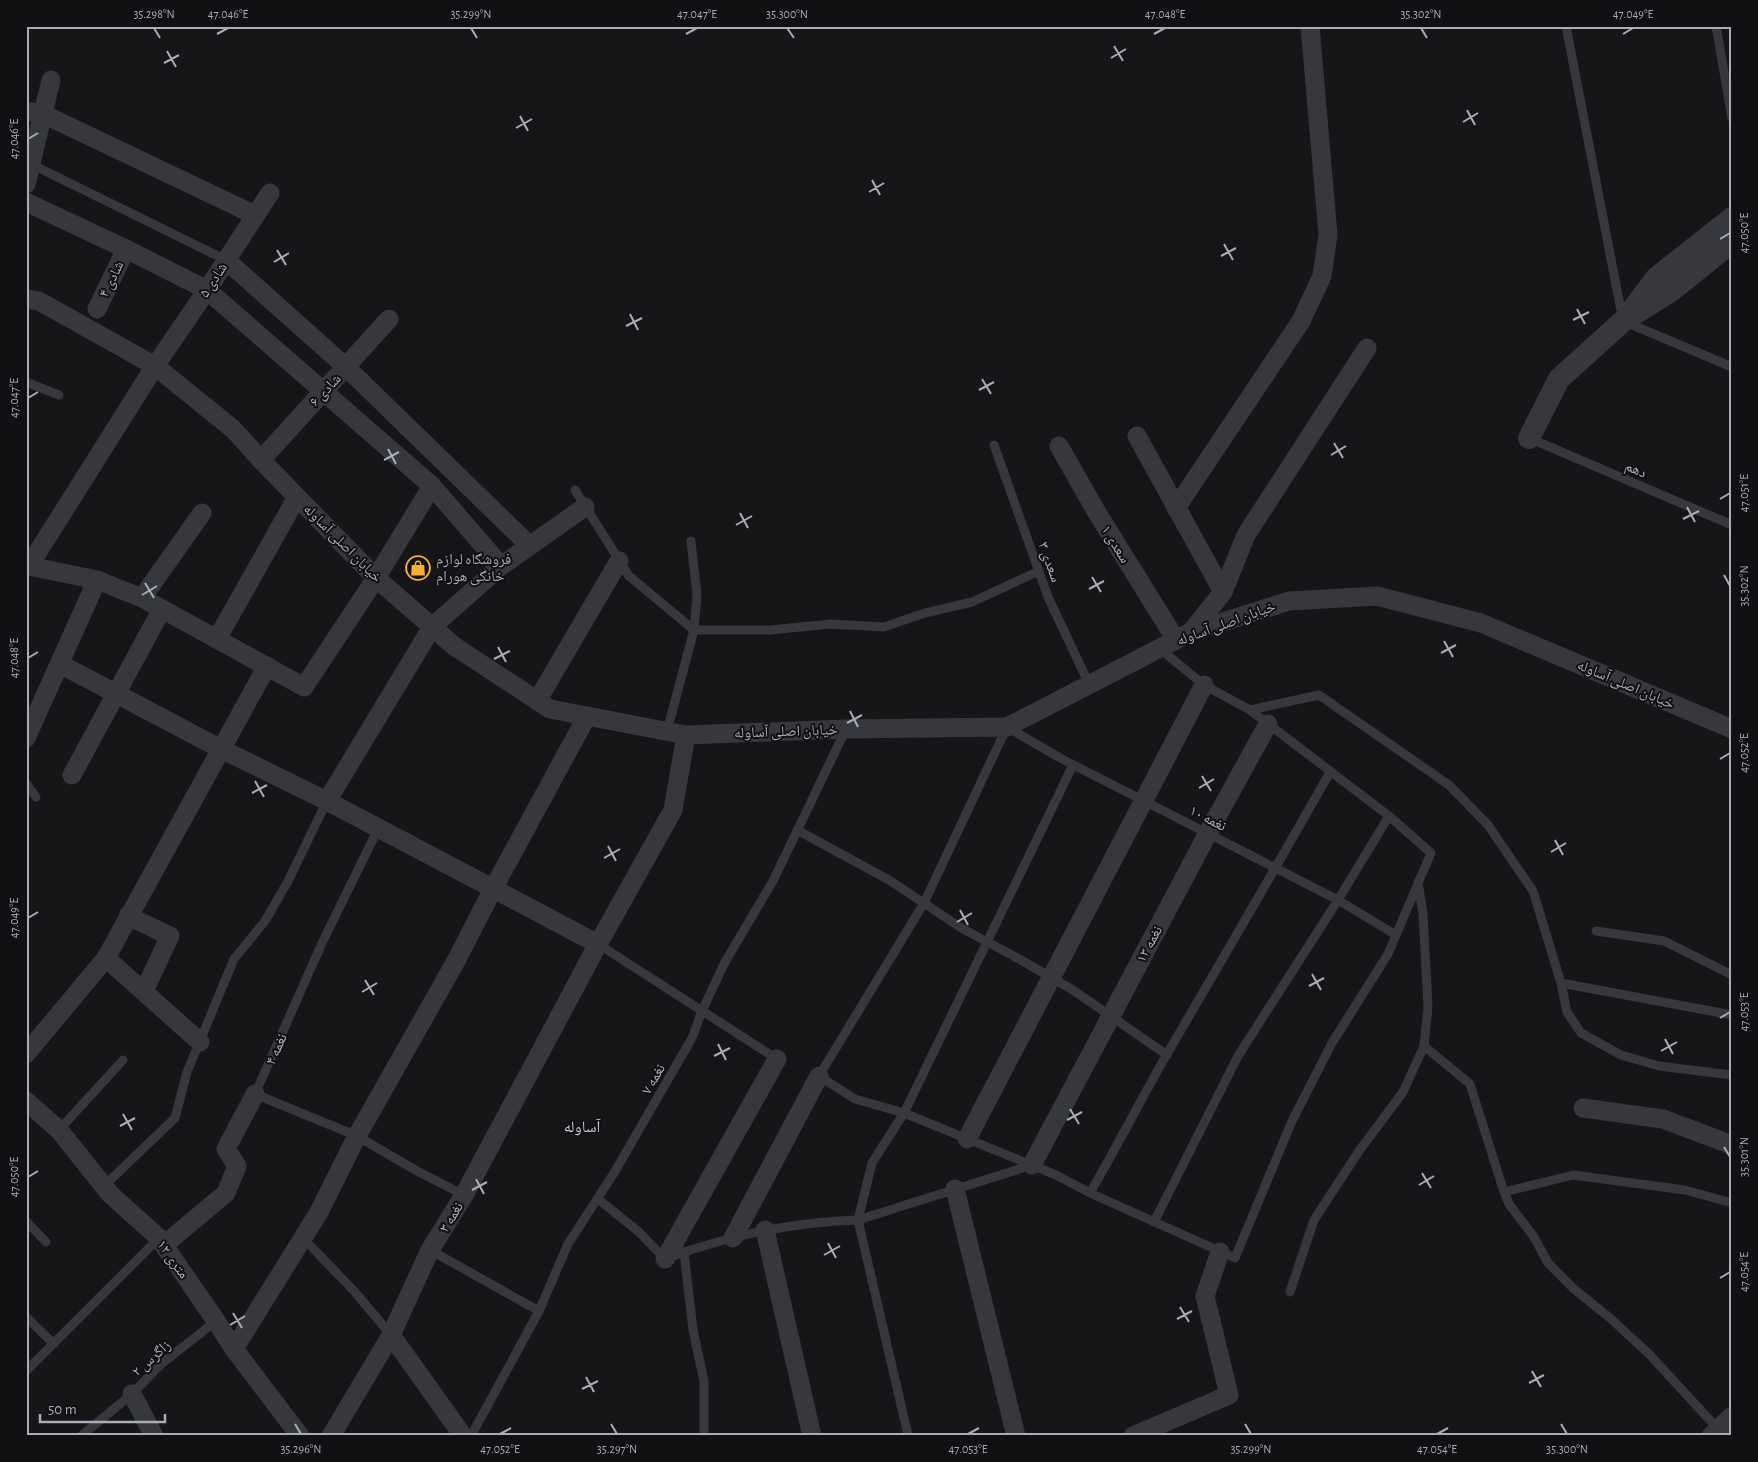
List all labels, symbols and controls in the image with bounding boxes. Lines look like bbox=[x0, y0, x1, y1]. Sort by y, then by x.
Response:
text: 35.298°N bbox=[133, 8, 175, 20]
text: 47.046°E bbox=[208, 8, 248, 20]
text: 35.299°N bbox=[450, 8, 492, 20]
text: 47.047°E bbox=[677, 8, 717, 20]
text: 35.300°N bbox=[766, 8, 808, 20]
text: 47.048°E bbox=[1145, 8, 1186, 20]
text: 35.302°N bbox=[1400, 8, 1442, 20]
text: 47.049°E bbox=[1613, 8, 1653, 20]
text: 47.046°E bbox=[8, 119, 20, 159]
text: 47.050°E bbox=[1738, 213, 1750, 253]
street label: شادی ۴ bbox=[96, 259, 128, 301]
street label: شادی ۵ bbox=[197, 260, 232, 302]
street label: شادی ۶ bbox=[307, 371, 345, 411]
text: 47.047°E bbox=[8, 378, 20, 418]
street label: دهم bbox=[1622, 458, 1649, 482]
text: 47.051°E bbox=[1738, 474, 1750, 512]
street label: خیابان اصلی آساوله bbox=[299, 501, 386, 587]
street label: سعدی ۱ bbox=[1096, 523, 1133, 567]
street label: سعدی ۳ bbox=[1033, 540, 1064, 585]
place label: فروشگاه لوازم خانگی هورام bbox=[436, 552, 511, 586]
shop icon: فروشگاه لوازم خانگی هورام bbox=[405, 555, 431, 581]
text: 35.302°N bbox=[1738, 565, 1750, 607]
street label: خیابان اصلی آساوله bbox=[1174, 598, 1279, 650]
text: 47.048°E bbox=[8, 637, 20, 678]
street label: خیابان اصلی آساوله bbox=[1574, 656, 1677, 714]
street label: خیابان اصلی آساوله bbox=[734, 721, 839, 743]
text: 47.052°E bbox=[1738, 733, 1750, 773]
street label: نغمه ۱۰ bbox=[1187, 803, 1229, 834]
text: 47.049°E bbox=[8, 898, 20, 938]
street label: نغمه ۱۳ bbox=[1134, 923, 1165, 965]
text: 47.053°E bbox=[1738, 992, 1750, 1032]
street label: نغمه ۴ bbox=[263, 1031, 290, 1067]
street label: نغمه ۷ bbox=[639, 1061, 668, 1097]
district label: آساوله bbox=[564, 1118, 601, 1136]
text: 35.301°N bbox=[1738, 1137, 1750, 1177]
text: 47.050°E bbox=[8, 1157, 20, 1197]
street label: نغمه ۳ bbox=[437, 1199, 466, 1235]
street label: ۱۲ متری bbox=[152, 1237, 192, 1283]
text: 47.054°E bbox=[1738, 1252, 1750, 1292]
street label: زاگرس ۲ bbox=[129, 1337, 175, 1381]
scale bar bbox=[40, 1392, 165, 1424]
text: 50 m bbox=[48, 1402, 77, 1417]
text: 35.296°N bbox=[280, 1443, 322, 1455]
text: 47.052°E bbox=[480, 1443, 520, 1455]
text: 35.297°N bbox=[597, 1443, 637, 1455]
text: 47.053°E bbox=[948, 1443, 988, 1455]
text: 35.299°N bbox=[1230, 1443, 1272, 1455]
text: 47.054°E bbox=[1417, 1443, 1457, 1455]
text: 35.300°N bbox=[1546, 1443, 1588, 1455]

